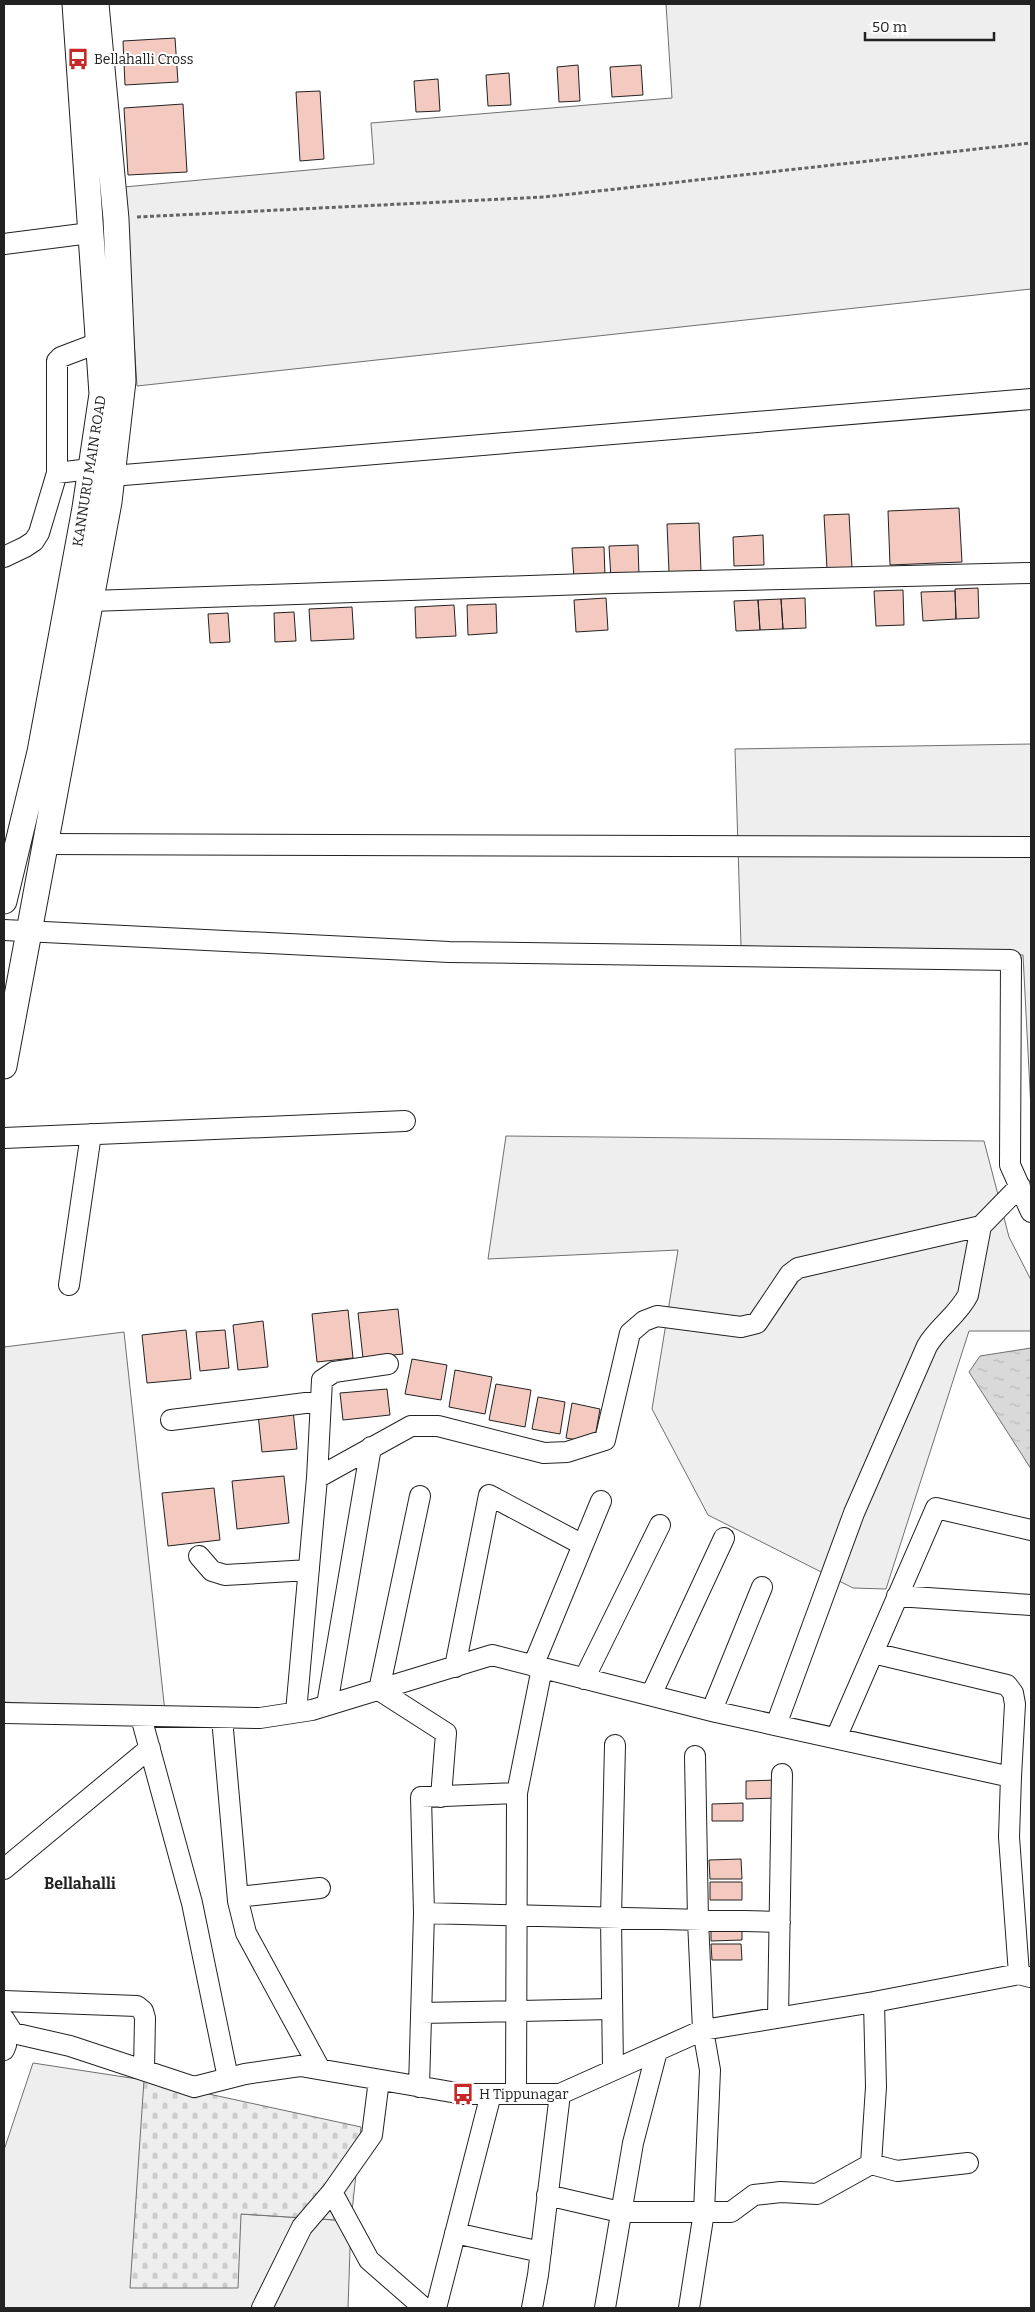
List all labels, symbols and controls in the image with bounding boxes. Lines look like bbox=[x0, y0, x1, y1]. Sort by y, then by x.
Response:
scale bar bbox=[865, 10, 994, 42]
text: 50 m bbox=[872, 18, 908, 36]
bus stop icon: Bellahalli Cross bbox=[65, 46, 91, 72]
place label: Bellahalli Cross bbox=[94, 51, 193, 68]
street label: KANNURU MAIN ROAD bbox=[69, 394, 110, 548]
district label: Bellahalli bbox=[44, 1874, 116, 1893]
bus stop icon: H Tippunagar bbox=[450, 2081, 476, 2107]
place label: H Tippunagar bbox=[479, 2086, 568, 2103]

